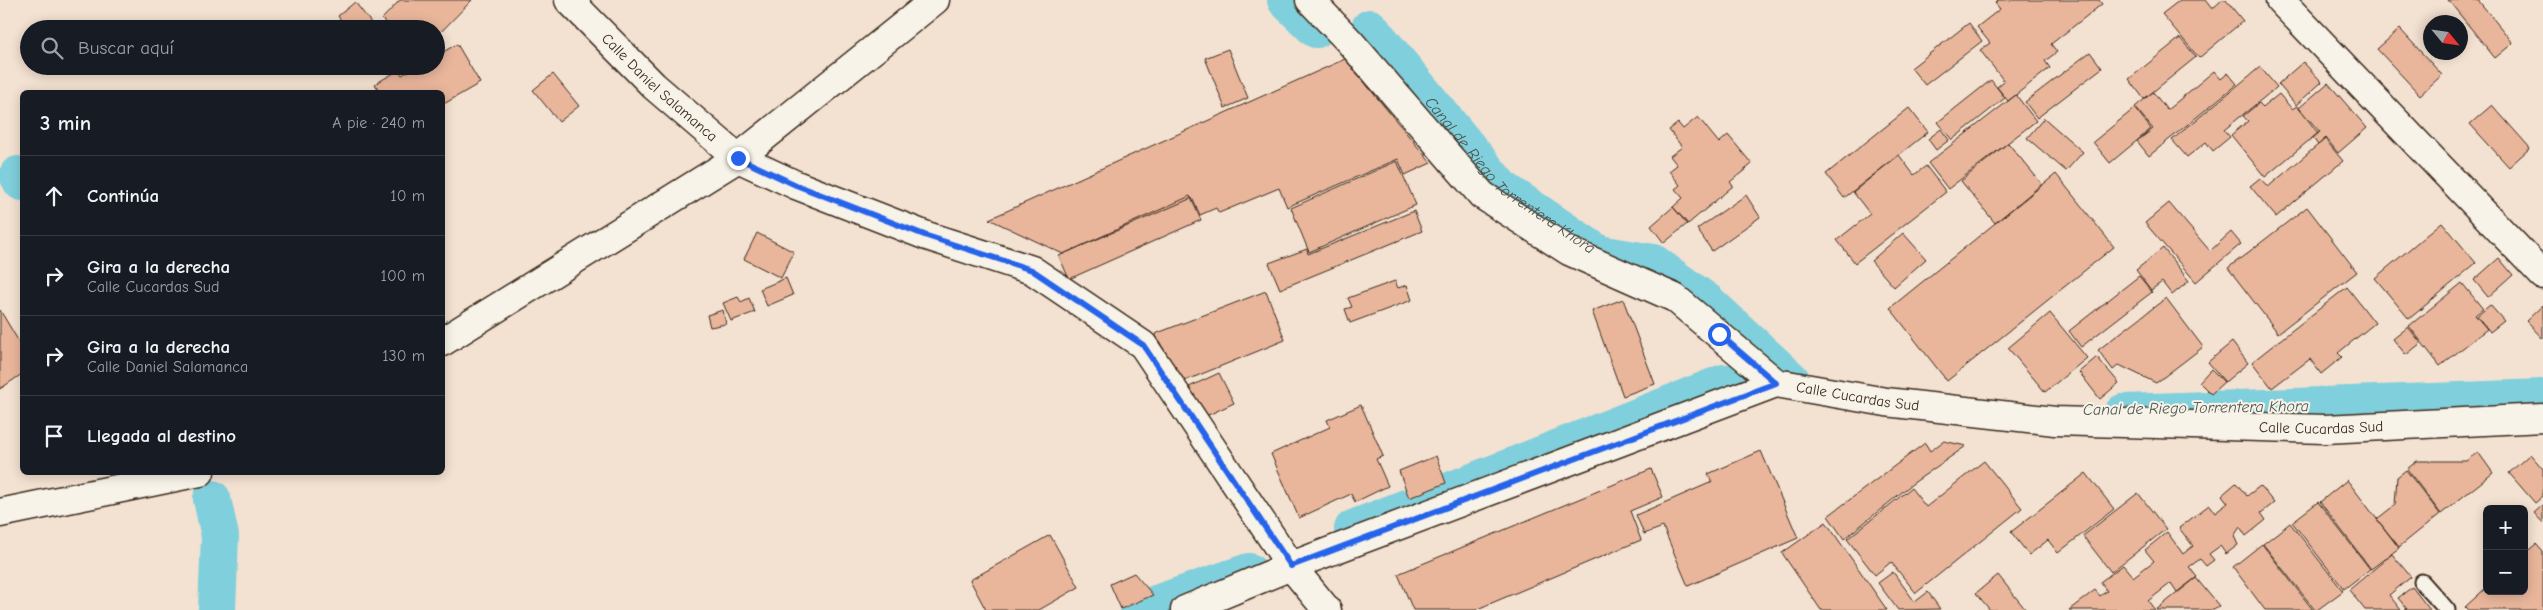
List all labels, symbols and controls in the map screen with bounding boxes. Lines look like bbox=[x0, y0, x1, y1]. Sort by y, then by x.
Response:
north arrow bbox=[2423, 15, 2468, 60]
search box bbox=[20, 20, 445, 75]
street label: Calle Daniel Salamanca bbox=[598, 29, 721, 145]
icon: search bbox=[38, 34, 66, 62]
text: Buscar aquí bbox=[78, 37, 174, 59]
water label: Canal de Riego Torrentera Khora bbox=[1421, 93, 1598, 258]
text: 3 min bbox=[40, 111, 91, 135]
text: A pie · 240 m bbox=[332, 114, 425, 132]
route end bbox=[727, 147, 750, 170]
icon: ahead bbox=[40, 182, 68, 210]
text: Continúa bbox=[87, 185, 159, 207]
text: 10 m bbox=[390, 187, 425, 205]
text: Gira a la derecha bbox=[87, 256, 230, 278]
icon: right bbox=[40, 262, 68, 290]
text: 100 m bbox=[381, 267, 425, 285]
text: Calle Cucardas Sud bbox=[87, 278, 220, 296]
route start bbox=[1708, 323, 1731, 346]
text: Gira a la derecha bbox=[87, 336, 230, 358]
icon: right bbox=[40, 342, 68, 370]
text: 130 m bbox=[382, 347, 425, 365]
text: Calle Daniel Salamanca bbox=[87, 358, 248, 376]
street label: Calle Cucardas Sud bbox=[1795, 378, 1920, 415]
water label: Canal de Riego Torrentera Khora bbox=[2083, 397, 2309, 419]
street label: Calle Cucardas Sud bbox=[2259, 417, 2384, 438]
icon: arrive bbox=[40, 422, 68, 450]
text: Llegada al destino bbox=[87, 425, 236, 447]
map controls bbox=[2483, 505, 2528, 595]
button: + bbox=[2483, 505, 2528, 550]
button: − bbox=[2483, 550, 2528, 595]

